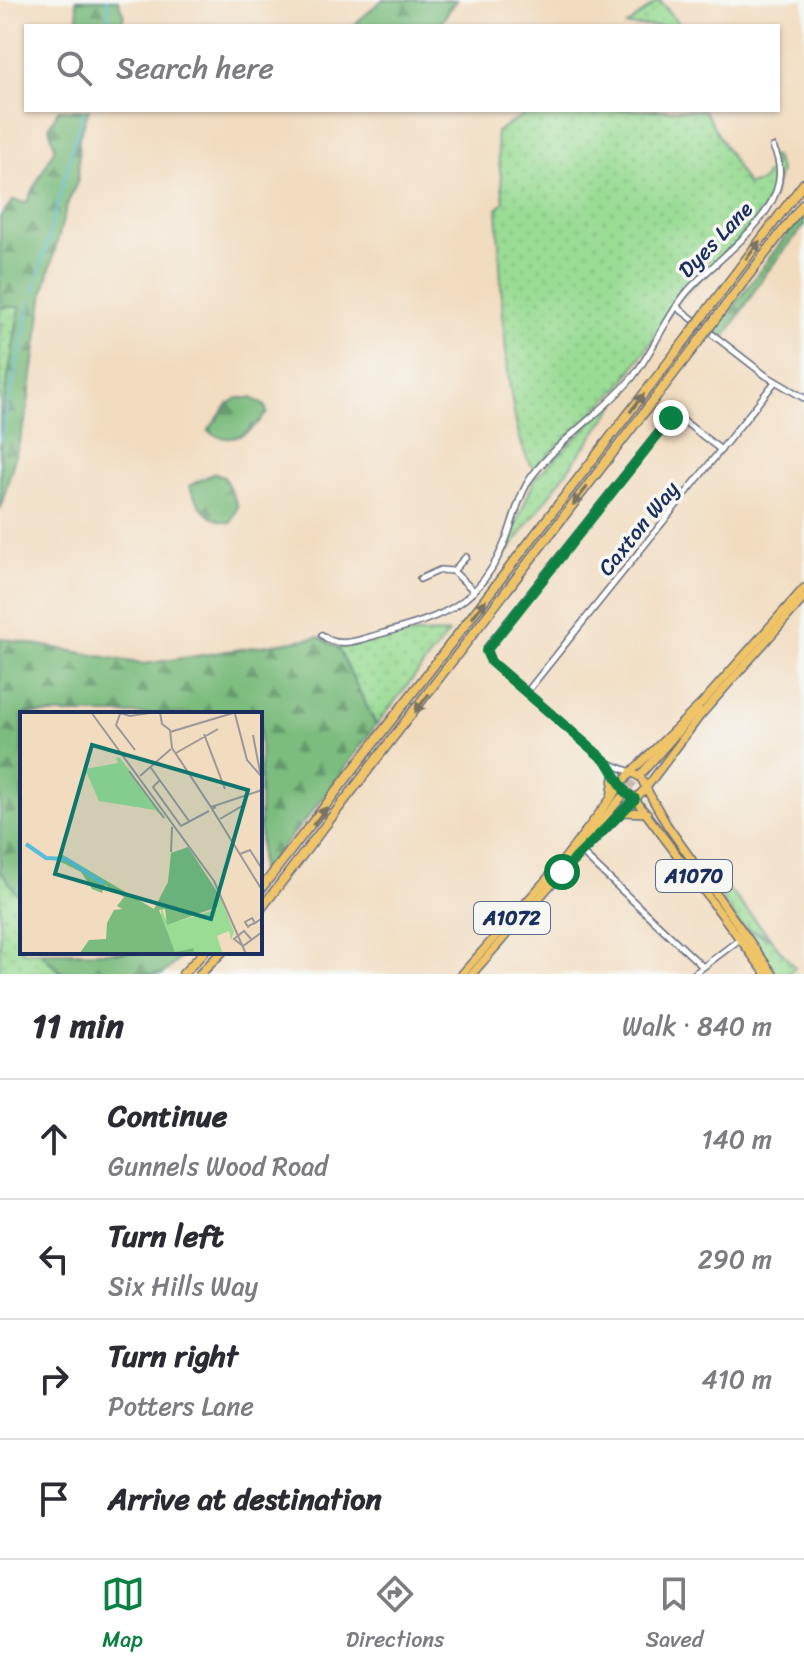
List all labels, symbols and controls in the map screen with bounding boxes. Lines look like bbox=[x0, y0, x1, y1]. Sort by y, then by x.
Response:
search box bbox=[24, 24, 780, 112]
text: Search here bbox=[116, 41, 274, 95]
icon: search bbox=[52, 46, 96, 90]
street label: Dyes Lane bbox=[668, 191, 763, 287]
one-way arrow bbox=[745, 240, 761, 260]
one-way arrow bbox=[628, 393, 644, 413]
route end bbox=[653, 400, 689, 436]
street label: Caxton Way bbox=[587, 471, 690, 585]
one-way arrow bbox=[573, 486, 589, 506]
one-way arrow bbox=[470, 599, 486, 620]
one-way arrow bbox=[415, 693, 431, 713]
inset map bbox=[20, 712, 262, 954]
one-way arrow bbox=[312, 806, 328, 826]
route start bbox=[544, 854, 580, 890]
road number: A1070 bbox=[656, 860, 732, 892]
road number: A1072 bbox=[474, 902, 550, 934]
text: 11 min bbox=[32, 996, 124, 1056]
text: Walk · 840 m bbox=[622, 1003, 772, 1049]
text: Continue bbox=[108, 1089, 227, 1143]
text: 140 m bbox=[701, 1116, 772, 1162]
icon: ahead bbox=[32, 1117, 76, 1161]
text: Gunnels Wood Road bbox=[108, 1143, 328, 1189]
text: Turn left bbox=[108, 1209, 224, 1263]
text: 290 m bbox=[698, 1236, 772, 1282]
icon: left bbox=[32, 1237, 76, 1281]
text: Six Hills Way bbox=[108, 1263, 258, 1309]
text: Turn right bbox=[108, 1329, 238, 1383]
text: 410 m bbox=[701, 1356, 772, 1402]
icon: right bbox=[32, 1357, 76, 1401]
text: Potters Lane bbox=[108, 1383, 254, 1429]
text: Arrive at destination bbox=[108, 1472, 382, 1526]
icon: arrive bbox=[32, 1477, 76, 1521]
tab: Map bbox=[101, 1572, 145, 1659]
tab: Directions bbox=[346, 1572, 444, 1659]
tab: Saved bbox=[645, 1572, 703, 1659]

